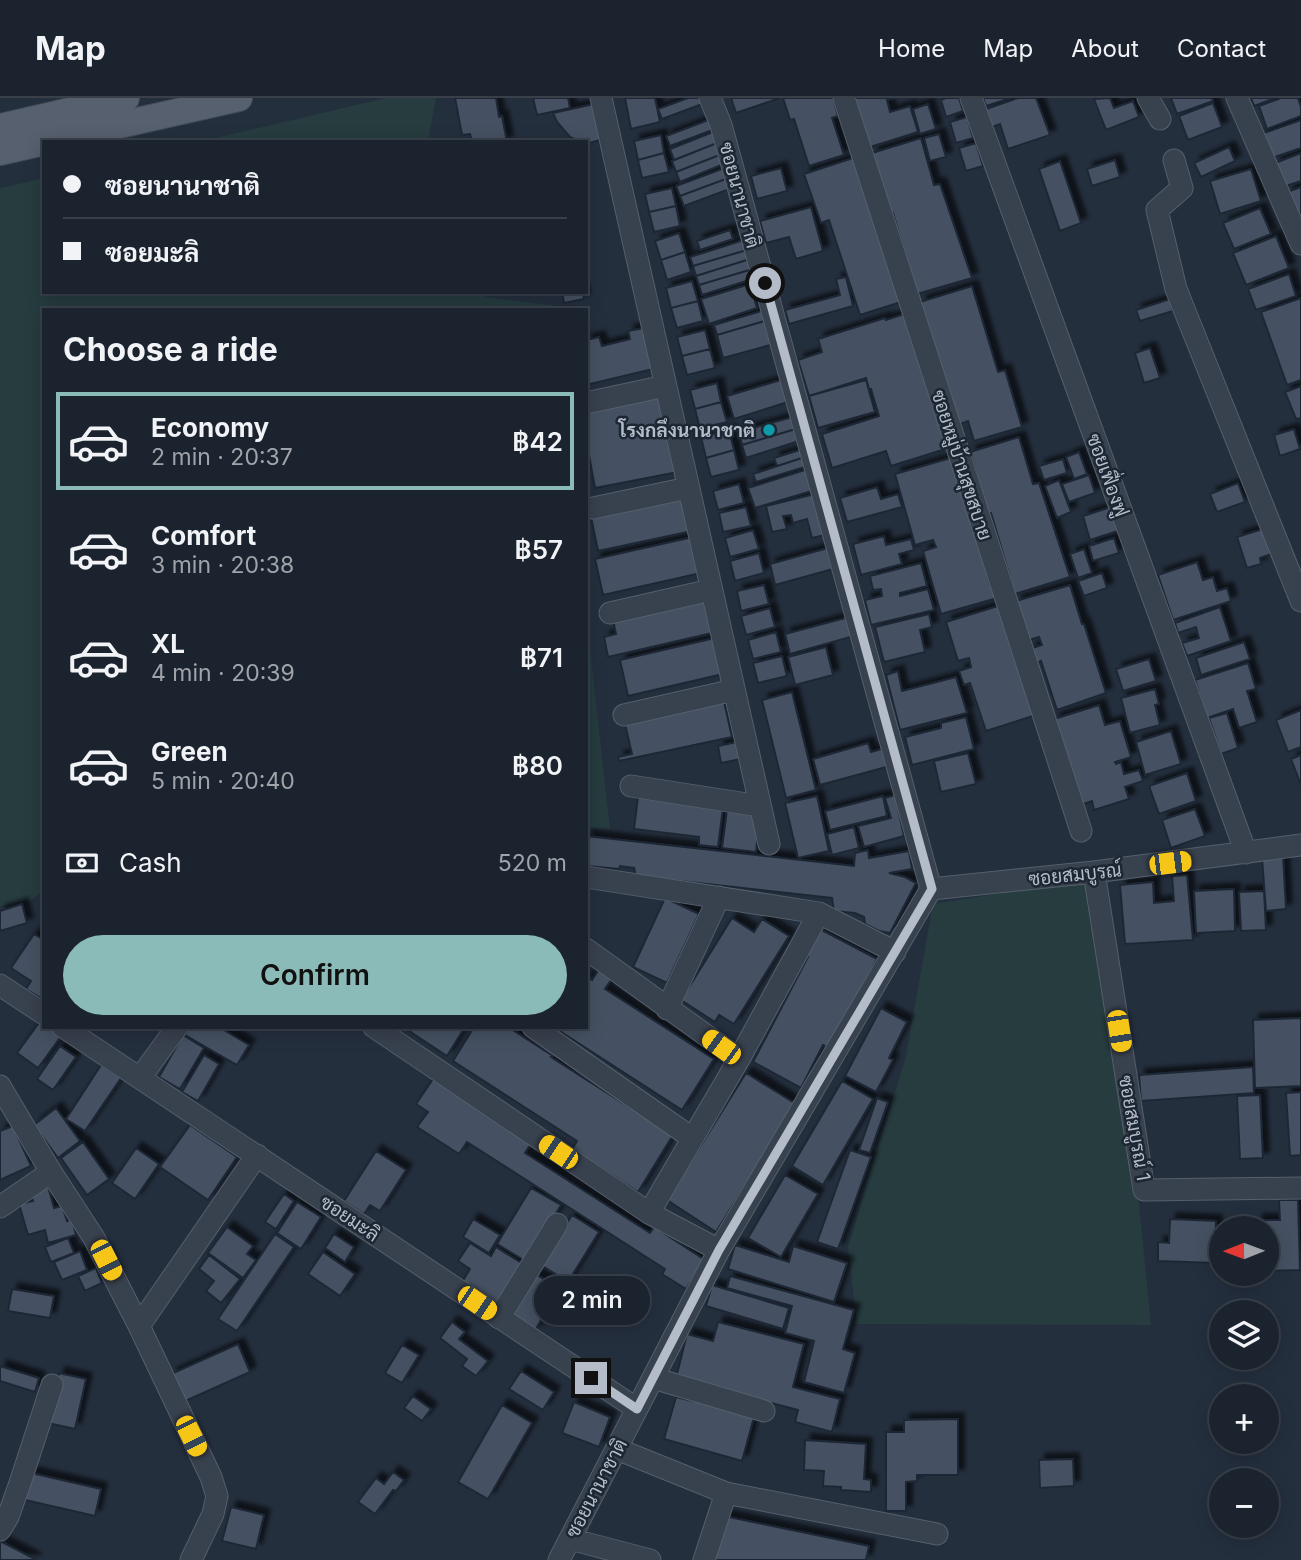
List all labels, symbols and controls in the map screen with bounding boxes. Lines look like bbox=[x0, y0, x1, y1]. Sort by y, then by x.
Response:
text: Map bbox=[35, 28, 106, 68]
text: Home bbox=[878, 34, 945, 63]
text: Map bbox=[983, 34, 1033, 63]
text: About bbox=[1071, 34, 1139, 63]
text: Contact bbox=[1177, 34, 1266, 63]
street label: ซอยนานาชาติ bbox=[714, 140, 765, 251]
text: ซอยนานาชาติ bbox=[105, 170, 260, 201]
text: ซอยมะลิ bbox=[105, 237, 199, 268]
route start bbox=[749, 267, 781, 299]
text: Choose a ride bbox=[63, 330, 278, 369]
street label: ซอยหมู่บ้านสุขสบาย bbox=[924, 387, 997, 544]
icon: car bbox=[67, 410, 130, 473]
text: Economy bbox=[151, 412, 269, 443]
place label: โรงกลึงนานาชาติ bbox=[618, 418, 755, 442]
marker: โรงกลึงนานาชาติ bbox=[761, 422, 777, 438]
text: ฿42 bbox=[512, 426, 563, 457]
street label: ซอยเฟื่องฟู bbox=[1080, 428, 1139, 521]
text: 2 min · 20:37 bbox=[151, 443, 293, 471]
icon: car bbox=[67, 518, 130, 581]
text: Comfort bbox=[151, 520, 256, 551]
text: ฿57 bbox=[515, 534, 563, 565]
text: 3 min · 20:38 bbox=[151, 551, 294, 579]
icon: car bbox=[67, 626, 130, 689]
text: XL bbox=[151, 628, 185, 659]
text: ฿71 bbox=[520, 642, 563, 673]
text: 4 min · 20:39 bbox=[151, 659, 295, 687]
icon: car bbox=[67, 734, 130, 797]
text: Green bbox=[151, 736, 228, 767]
text: ฿80 bbox=[512, 750, 563, 781]
text: 5 min · 20:40 bbox=[151, 767, 295, 795]
icon: cash bbox=[63, 844, 101, 882]
text: Cash bbox=[119, 847, 182, 878]
text: 520 m bbox=[498, 849, 567, 877]
car bbox=[1148, 850, 1193, 876]
street label: ซอยสมบูรณ์ bbox=[1027, 857, 1123, 893]
button: Confirm bbox=[63, 935, 567, 1015]
car bbox=[1106, 1009, 1133, 1053]
car bbox=[698, 1026, 745, 1068]
street label: ซอยสมบูรณ์ 1 bbox=[1112, 1073, 1156, 1183]
car bbox=[535, 1132, 582, 1172]
street label: ซอยมะลิ bbox=[316, 1190, 384, 1247]
north arrow bbox=[1209, 1216, 1279, 1286]
map controls bbox=[1209, 1216, 1279, 1538]
car bbox=[88, 1237, 125, 1283]
callout: 2 min bbox=[533, 1276, 649, 1326]
car bbox=[454, 1283, 501, 1323]
text: 2 min bbox=[562, 1286, 622, 1314]
button: layers bbox=[1209, 1300, 1279, 1370]
route end bbox=[575, 1362, 607, 1394]
button: + bbox=[1209, 1384, 1279, 1454]
car bbox=[173, 1413, 210, 1459]
street label: ซอยนานาชาติ bbox=[561, 1435, 632, 1542]
button: − bbox=[1209, 1468, 1279, 1538]

